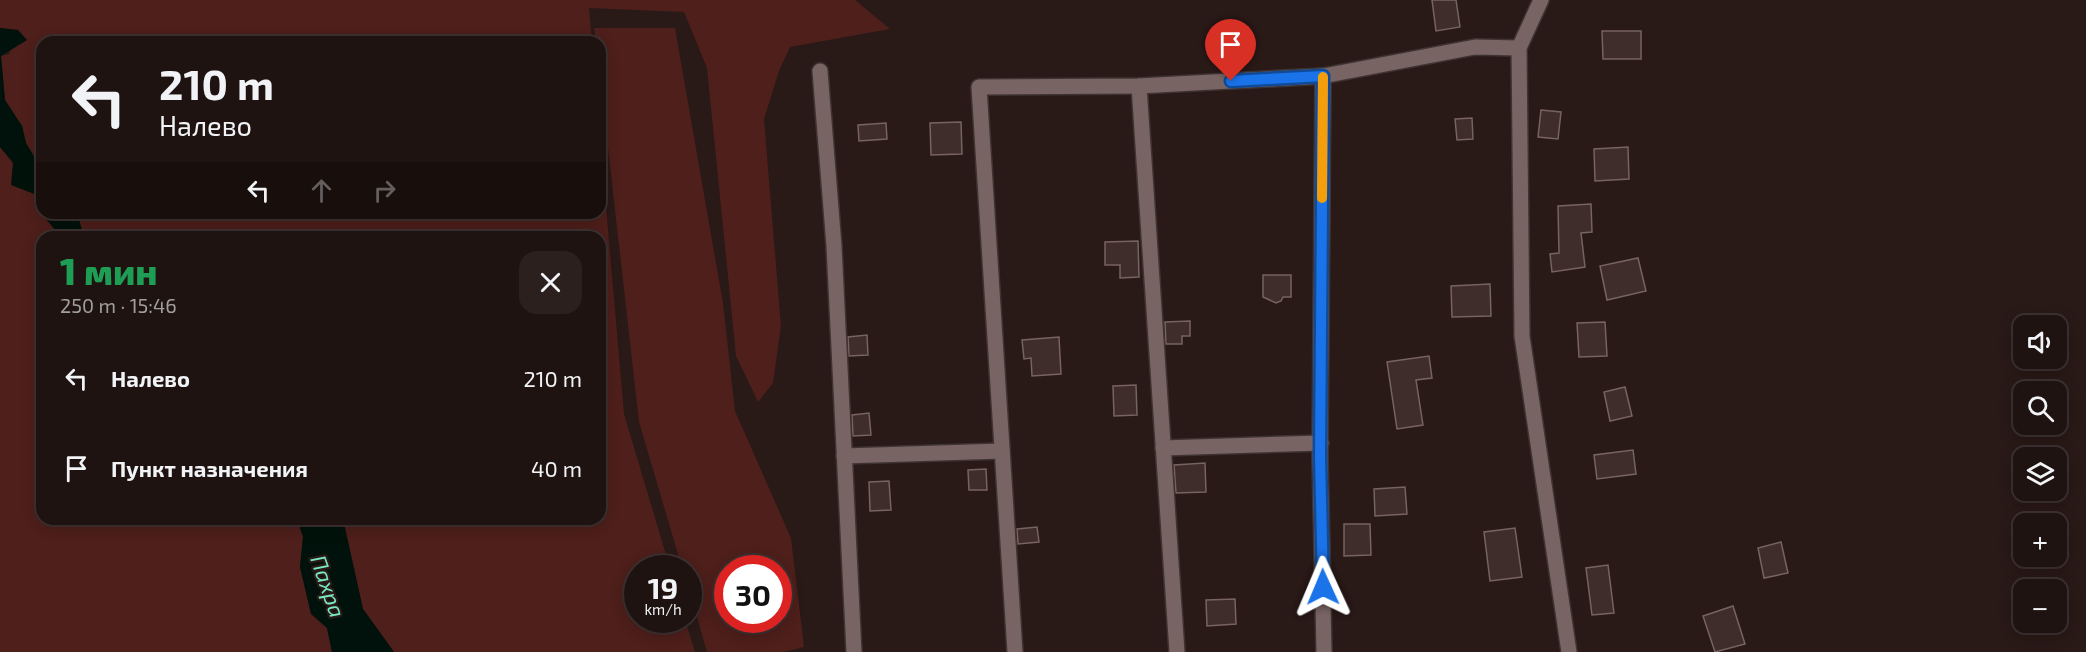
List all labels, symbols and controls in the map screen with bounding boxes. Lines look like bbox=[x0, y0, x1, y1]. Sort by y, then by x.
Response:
pin bbox=[1205, 19, 1256, 81]
icon: arrive bbox=[1214, 28, 1247, 61]
text: 210 m bbox=[159, 58, 274, 108]
icon: left bbox=[60, 60, 138, 138]
text: Налево bbox=[159, 109, 252, 141]
icon: left bbox=[242, 174, 275, 207]
icon: ahead bbox=[305, 174, 338, 207]
icon: right bbox=[368, 174, 401, 207]
text: 1 мин bbox=[60, 249, 158, 292]
button: close bbox=[519, 251, 582, 314]
text: 250 m · 15:46 bbox=[60, 293, 177, 317]
map controls bbox=[2013, 315, 2067, 633]
button: sound bbox=[2013, 315, 2067, 369]
icon: left bbox=[60, 362, 93, 395]
text: Налево bbox=[111, 365, 190, 391]
text: 210 m bbox=[523, 365, 582, 391]
button: search bbox=[2013, 381, 2067, 435]
button: layers bbox=[2013, 447, 2067, 501]
icon: arrive bbox=[60, 452, 93, 485]
text: Пункт назначения bbox=[111, 455, 308, 481]
text: 40 m bbox=[531, 455, 582, 481]
button: + bbox=[2013, 513, 2067, 567]
water label: Пахра bbox=[306, 551, 352, 621]
speed limit sign: 30 bbox=[714, 555, 792, 633]
position arrow bbox=[1291, 555, 1355, 619]
text: 19 bbox=[648, 569, 678, 605]
button: − bbox=[2013, 579, 2067, 633]
text: km/h bbox=[644, 600, 682, 618]

